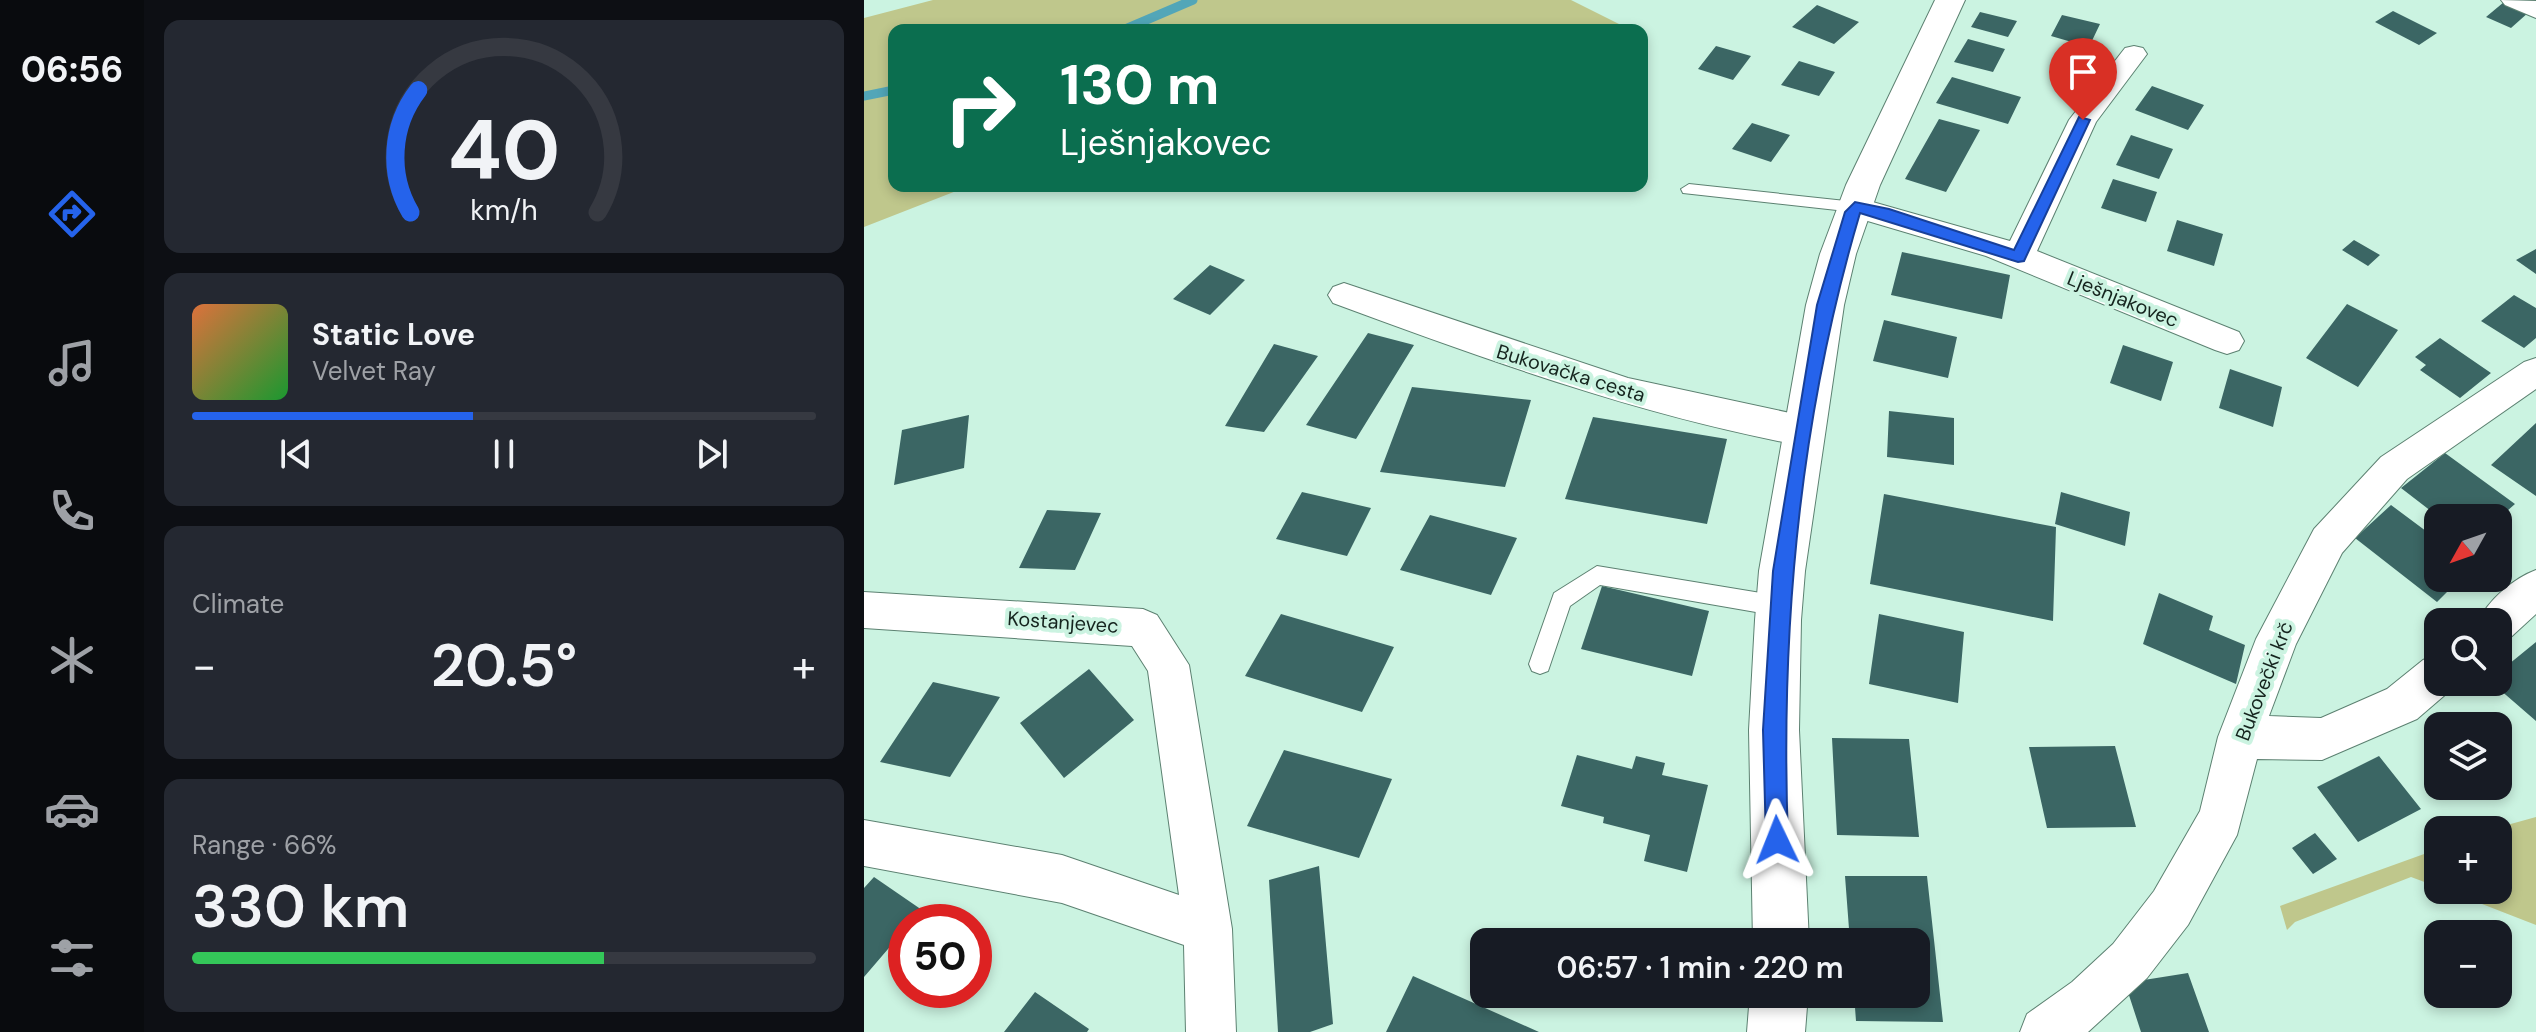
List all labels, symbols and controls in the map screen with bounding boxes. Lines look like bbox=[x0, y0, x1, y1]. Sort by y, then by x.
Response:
pin bbox=[2049, 38, 2117, 120]
text: 06:56 bbox=[21, 46, 123, 93]
text: 130 m bbox=[1060, 48, 1219, 121]
icon: arrive bbox=[2061, 50, 2105, 94]
icon: right bbox=[928, 56, 1032, 160]
text: 40 bbox=[448, 95, 560, 204]
text: Lješnjakovec bbox=[1060, 119, 1272, 166]
icon: directions bbox=[44, 186, 100, 242]
text: km/h bbox=[470, 192, 538, 229]
street label: Lješnjakovec bbox=[2064, 265, 2182, 333]
text: Static Love bbox=[312, 315, 475, 354]
icon: music bbox=[44, 335, 100, 391]
street label: Bukovačka cesta bbox=[1494, 338, 1648, 408]
text: Velvet Ray bbox=[312, 354, 436, 388]
icon: previous bbox=[274, 432, 318, 476]
icon: pause bbox=[482, 432, 526, 476]
icon: next bbox=[690, 432, 734, 476]
icon: phone bbox=[44, 483, 100, 539]
north arrow bbox=[2424, 504, 2512, 592]
map controls bbox=[2424, 504, 2512, 1008]
text: Climate bbox=[192, 587, 284, 621]
street label: Kostanjevec bbox=[1007, 605, 1119, 639]
button: search bbox=[2424, 608, 2512, 696]
street label: Bukovečki krč bbox=[2229, 618, 2299, 744]
text: 20.5° bbox=[431, 626, 577, 705]
icon: climate bbox=[44, 632, 100, 688]
text: − bbox=[192, 637, 216, 695]
text: + bbox=[792, 637, 816, 695]
button: layers bbox=[2424, 712, 2512, 800]
icon: car bbox=[44, 781, 100, 837]
position arrow bbox=[1735, 798, 1819, 882]
button: + bbox=[2424, 816, 2512, 904]
text: Range · 66% bbox=[192, 828, 337, 862]
text: 330 km bbox=[192, 867, 409, 946]
speed limit sign: 50 bbox=[888, 904, 992, 1008]
button: − bbox=[2424, 920, 2512, 1008]
icon: filters bbox=[44, 930, 100, 986]
text: 06:57 · 1 min · 220 m bbox=[1557, 948, 1843, 987]

